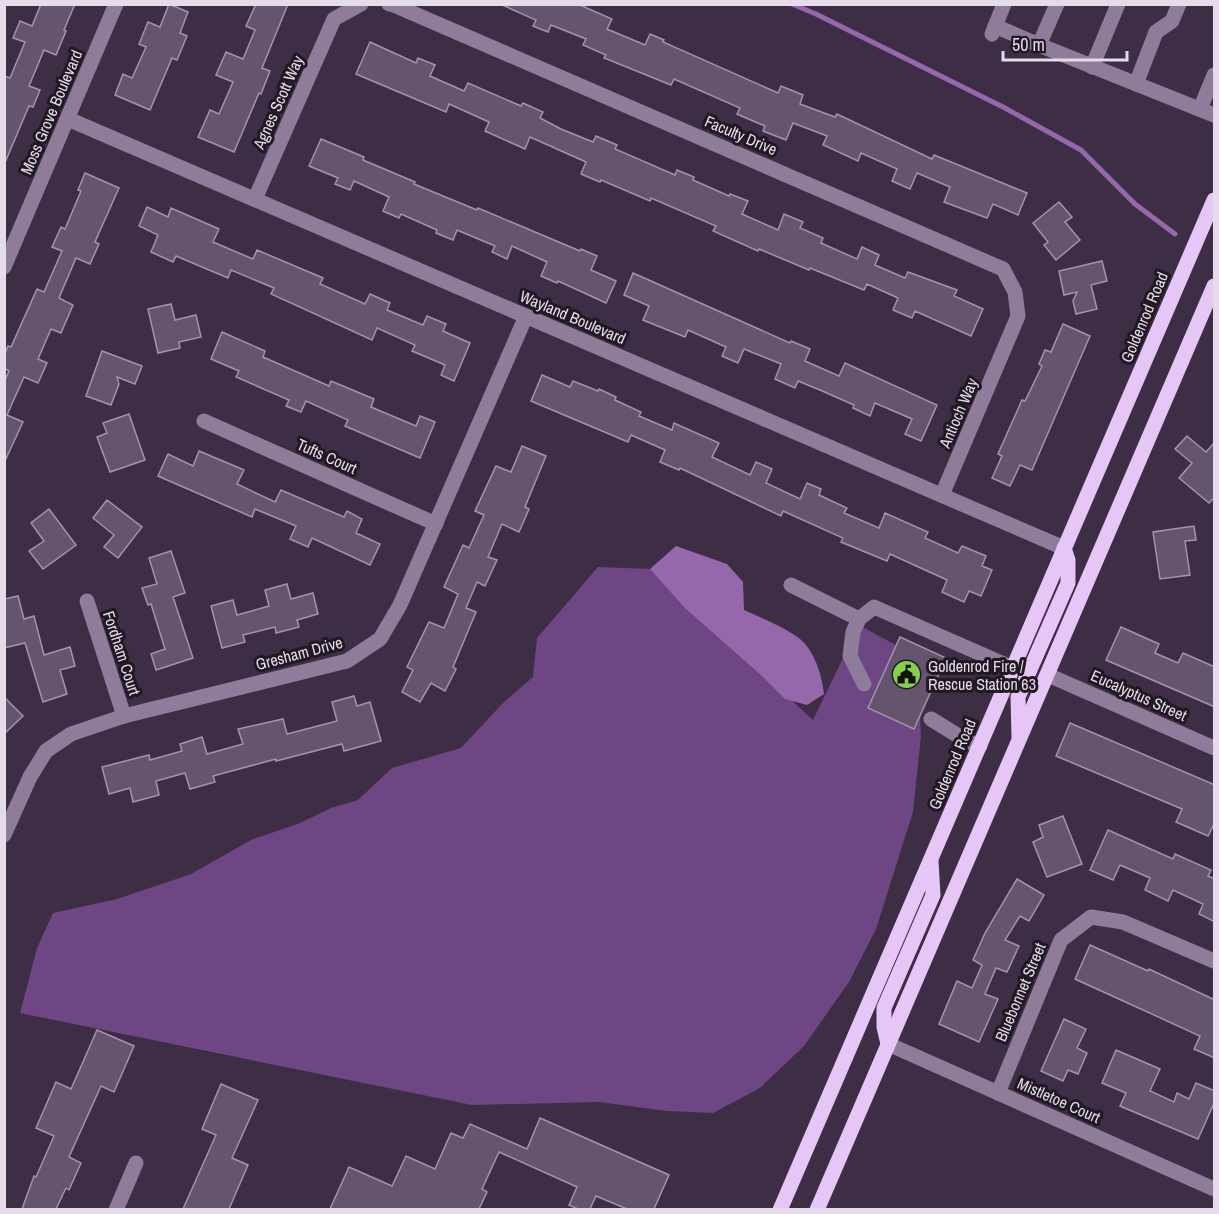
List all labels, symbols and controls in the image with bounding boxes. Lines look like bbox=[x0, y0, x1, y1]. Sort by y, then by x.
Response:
scale bar bbox=[1003, 24, 1128, 62]
text: 50 m bbox=[1012, 32, 1045, 57]
street label: Moss Grove Boulevard bbox=[15, 46, 87, 178]
street label: Agnes Scott Way bbox=[247, 51, 309, 153]
street label: Faculty Drive bbox=[701, 110, 781, 160]
street label: Goldenrod Road bbox=[1115, 268, 1173, 366]
street label: Wayland Boulevard bbox=[517, 285, 629, 349]
street label: Antioch Way bbox=[933, 374, 983, 452]
street label: Tufts Court bbox=[293, 433, 361, 479]
street label: Fordham Court bbox=[98, 608, 146, 698]
street label: Gresham Drive bbox=[253, 631, 345, 675]
place label: Goldenrod Fire / Rescue Station 63 bbox=[928, 655, 1036, 695]
public building icon: Goldenrod Fire / Rescue Station 63 bbox=[891, 659, 923, 691]
street label: Eucalyptus Street bbox=[1088, 664, 1191, 726]
street label: Goldenrod Road bbox=[923, 715, 981, 813]
street label: Bluebonnet Street bbox=[989, 939, 1051, 1045]
street label: Mistletoe Court bbox=[1014, 1072, 1104, 1128]

